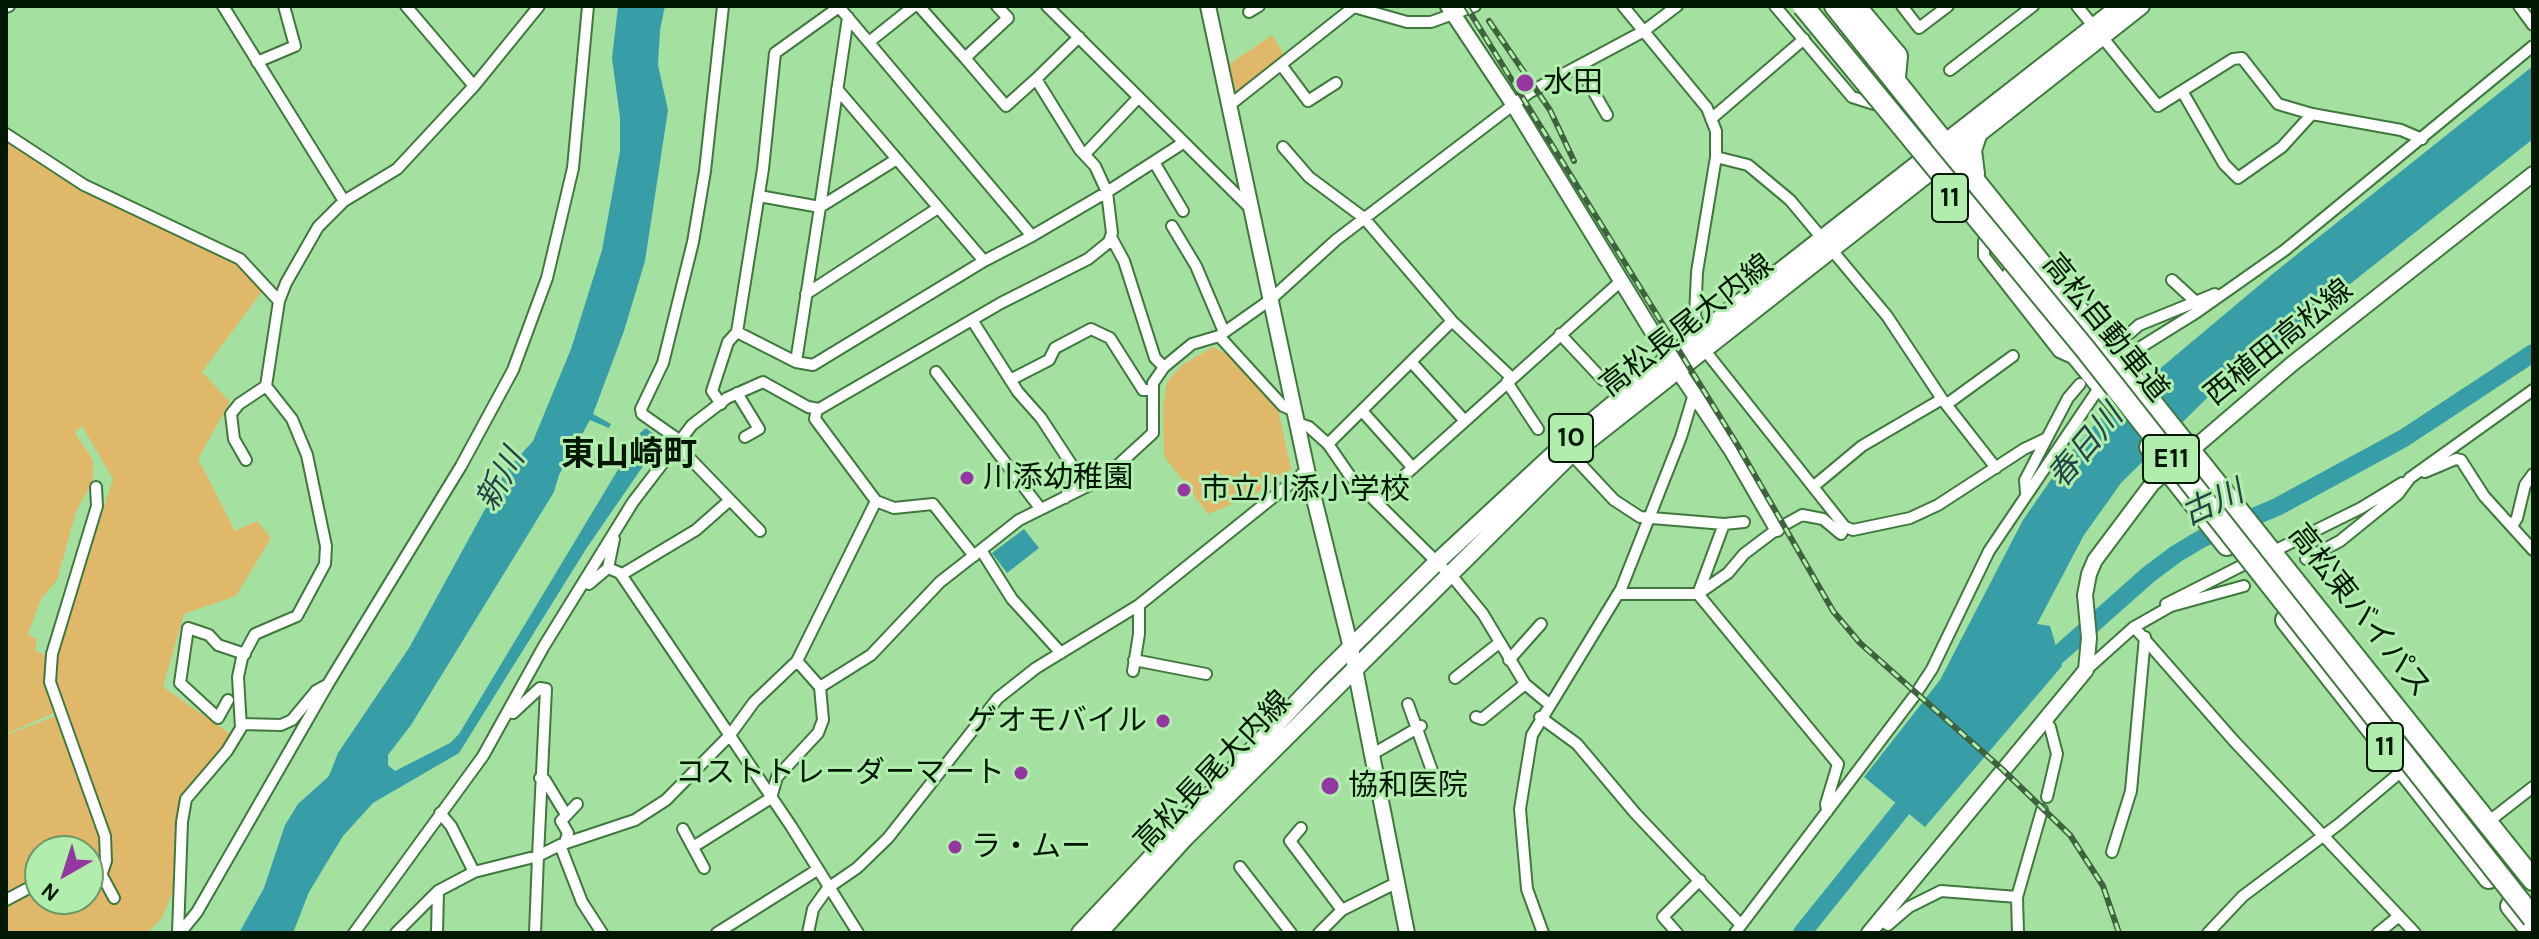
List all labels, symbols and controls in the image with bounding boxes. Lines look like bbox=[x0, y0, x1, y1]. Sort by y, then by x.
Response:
place label: 水田 bbox=[1543, 65, 1603, 101]
marker: 水田 bbox=[1514, 72, 1536, 94]
road number: 11 bbox=[1932, 174, 1968, 222]
street label: 高松長尾大内線 bbox=[1593, 247, 1781, 405]
street label: 高松自動車道 bbox=[2034, 247, 2176, 409]
street label: 西植田高松線 bbox=[2198, 272, 2360, 414]
water label: 春日川 bbox=[2040, 398, 2132, 496]
road number: 10 bbox=[1549, 414, 1593, 462]
district label: 東山崎町 bbox=[561, 435, 697, 475]
road number: E11 bbox=[2143, 435, 2199, 483]
water label: 新川 bbox=[469, 443, 533, 517]
place label: 川添幼稚園 bbox=[983, 460, 1133, 496]
marker: 川添幼稚園 bbox=[958, 469, 976, 487]
place label: 市立川添小学校 bbox=[1200, 472, 1410, 508]
water label: 古川 bbox=[2176, 473, 2250, 535]
marker: 市立川添小学校 bbox=[1175, 481, 1193, 499]
street label: 高松東バイパス bbox=[2280, 517, 2438, 705]
street label: 高松長尾大内線 bbox=[1127, 684, 1299, 860]
place label: ゲオモバイル bbox=[967, 703, 1147, 739]
marker: ゲオモバイル bbox=[1154, 712, 1172, 730]
road number: 11 bbox=[2367, 723, 2403, 771]
place label: コストトレーダーマート bbox=[675, 755, 1005, 791]
marker: コストトレーダーマート bbox=[1012, 764, 1030, 782]
place label: 協和医院 bbox=[1348, 768, 1468, 804]
marker: 協和医院 bbox=[1319, 775, 1341, 797]
place label: ラ・ムー bbox=[971, 829, 1091, 865]
north arrow bbox=[24, 835, 104, 915]
marker: ラ・ムー bbox=[946, 838, 964, 856]
text: N bbox=[36, 877, 64, 907]

